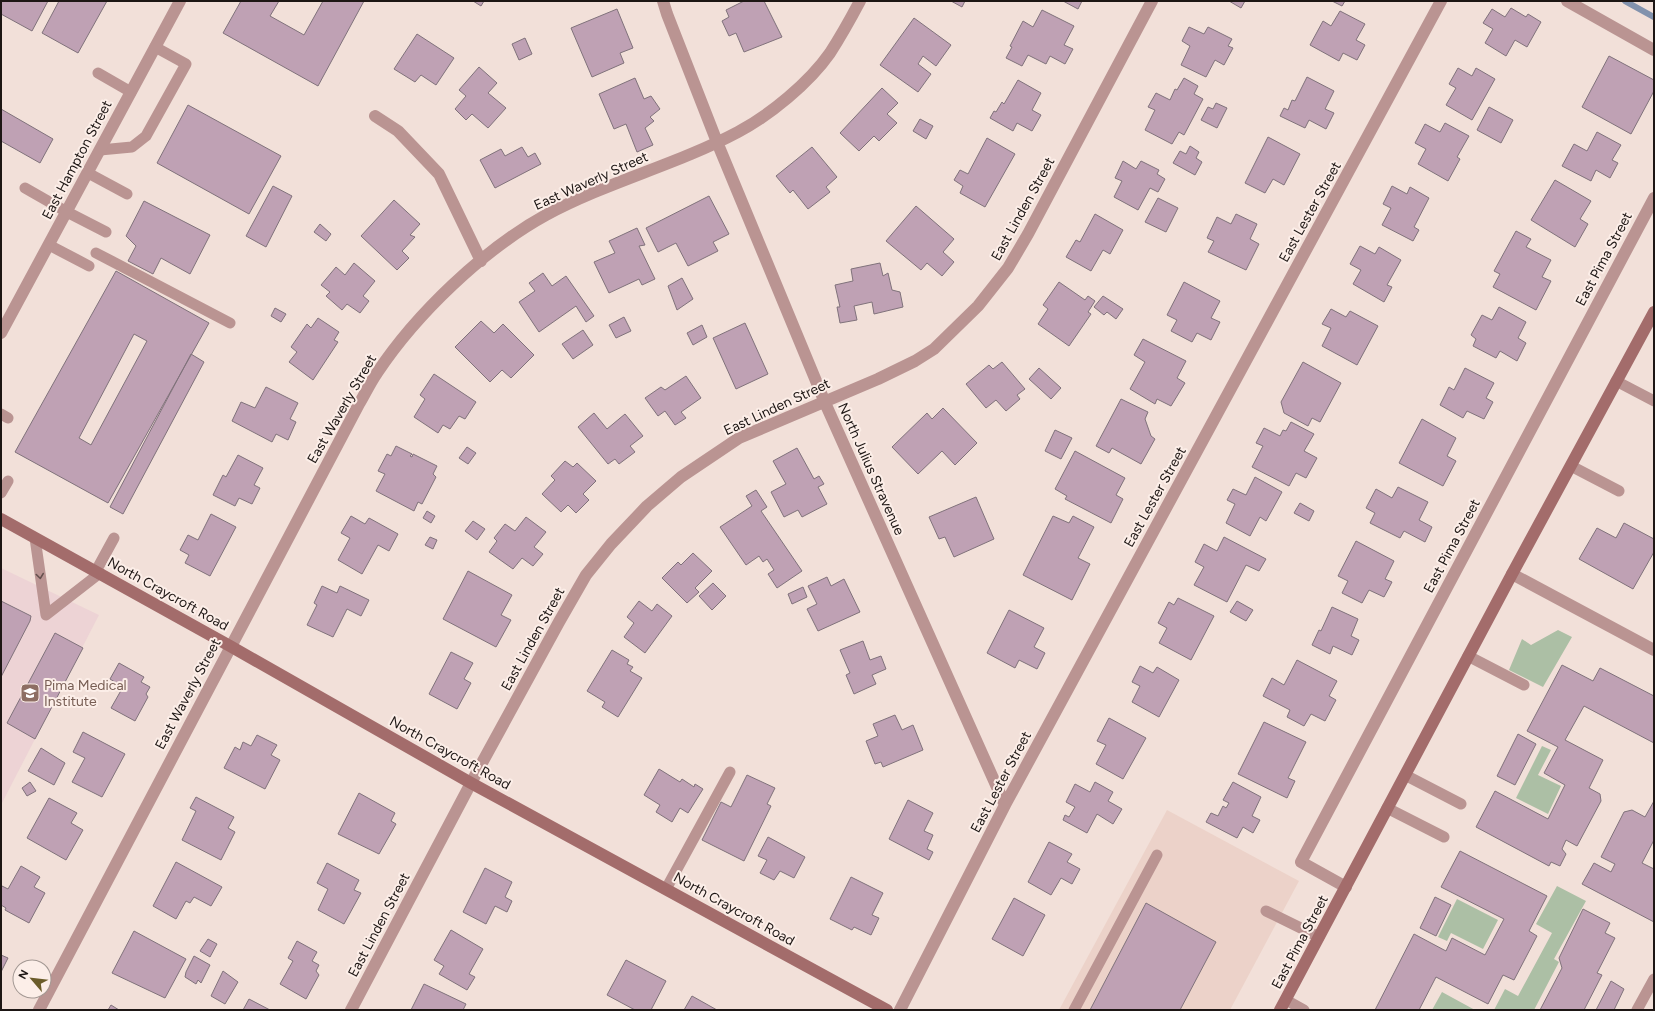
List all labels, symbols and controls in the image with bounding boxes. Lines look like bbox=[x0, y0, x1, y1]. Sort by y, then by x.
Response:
street label: East Hampton Street bbox=[38, 98, 116, 222]
street label: East Waverly Street bbox=[531, 148, 651, 214]
street label: East Linden Street bbox=[988, 154, 1058, 264]
street label: East Lester Street bbox=[1275, 159, 1345, 265]
street label: East Pima Street bbox=[1572, 209, 1636, 309]
street label: East Waverly Street bbox=[304, 351, 380, 467]
street label: East Linden Street bbox=[721, 375, 833, 439]
street label: North Julius Stravenue bbox=[834, 400, 908, 538]
street label: East Lester Street bbox=[1120, 444, 1190, 550]
street label: East Pima Street bbox=[1420, 496, 1484, 596]
street label: North Craycroft Road bbox=[104, 554, 232, 634]
one-way arrow bbox=[35, 573, 44, 579]
street label: East Linden Street bbox=[498, 584, 568, 694]
street label: East Waverly Street bbox=[152, 636, 224, 752]
place label: Pima Medical Institute bbox=[44, 677, 127, 710]
school or university icon: Pima Medical Institute bbox=[19, 682, 41, 704]
street label: North Craycroft Road bbox=[386, 713, 514, 793]
street label: East Lester Street bbox=[967, 728, 1035, 836]
street label: North Craycroft Road bbox=[670, 869, 798, 949]
street label: East Linden Street bbox=[344, 870, 414, 980]
street label: East Pima Street bbox=[1268, 892, 1332, 992]
north arrow bbox=[12, 959, 52, 999]
text: N bbox=[16, 968, 31, 981]

